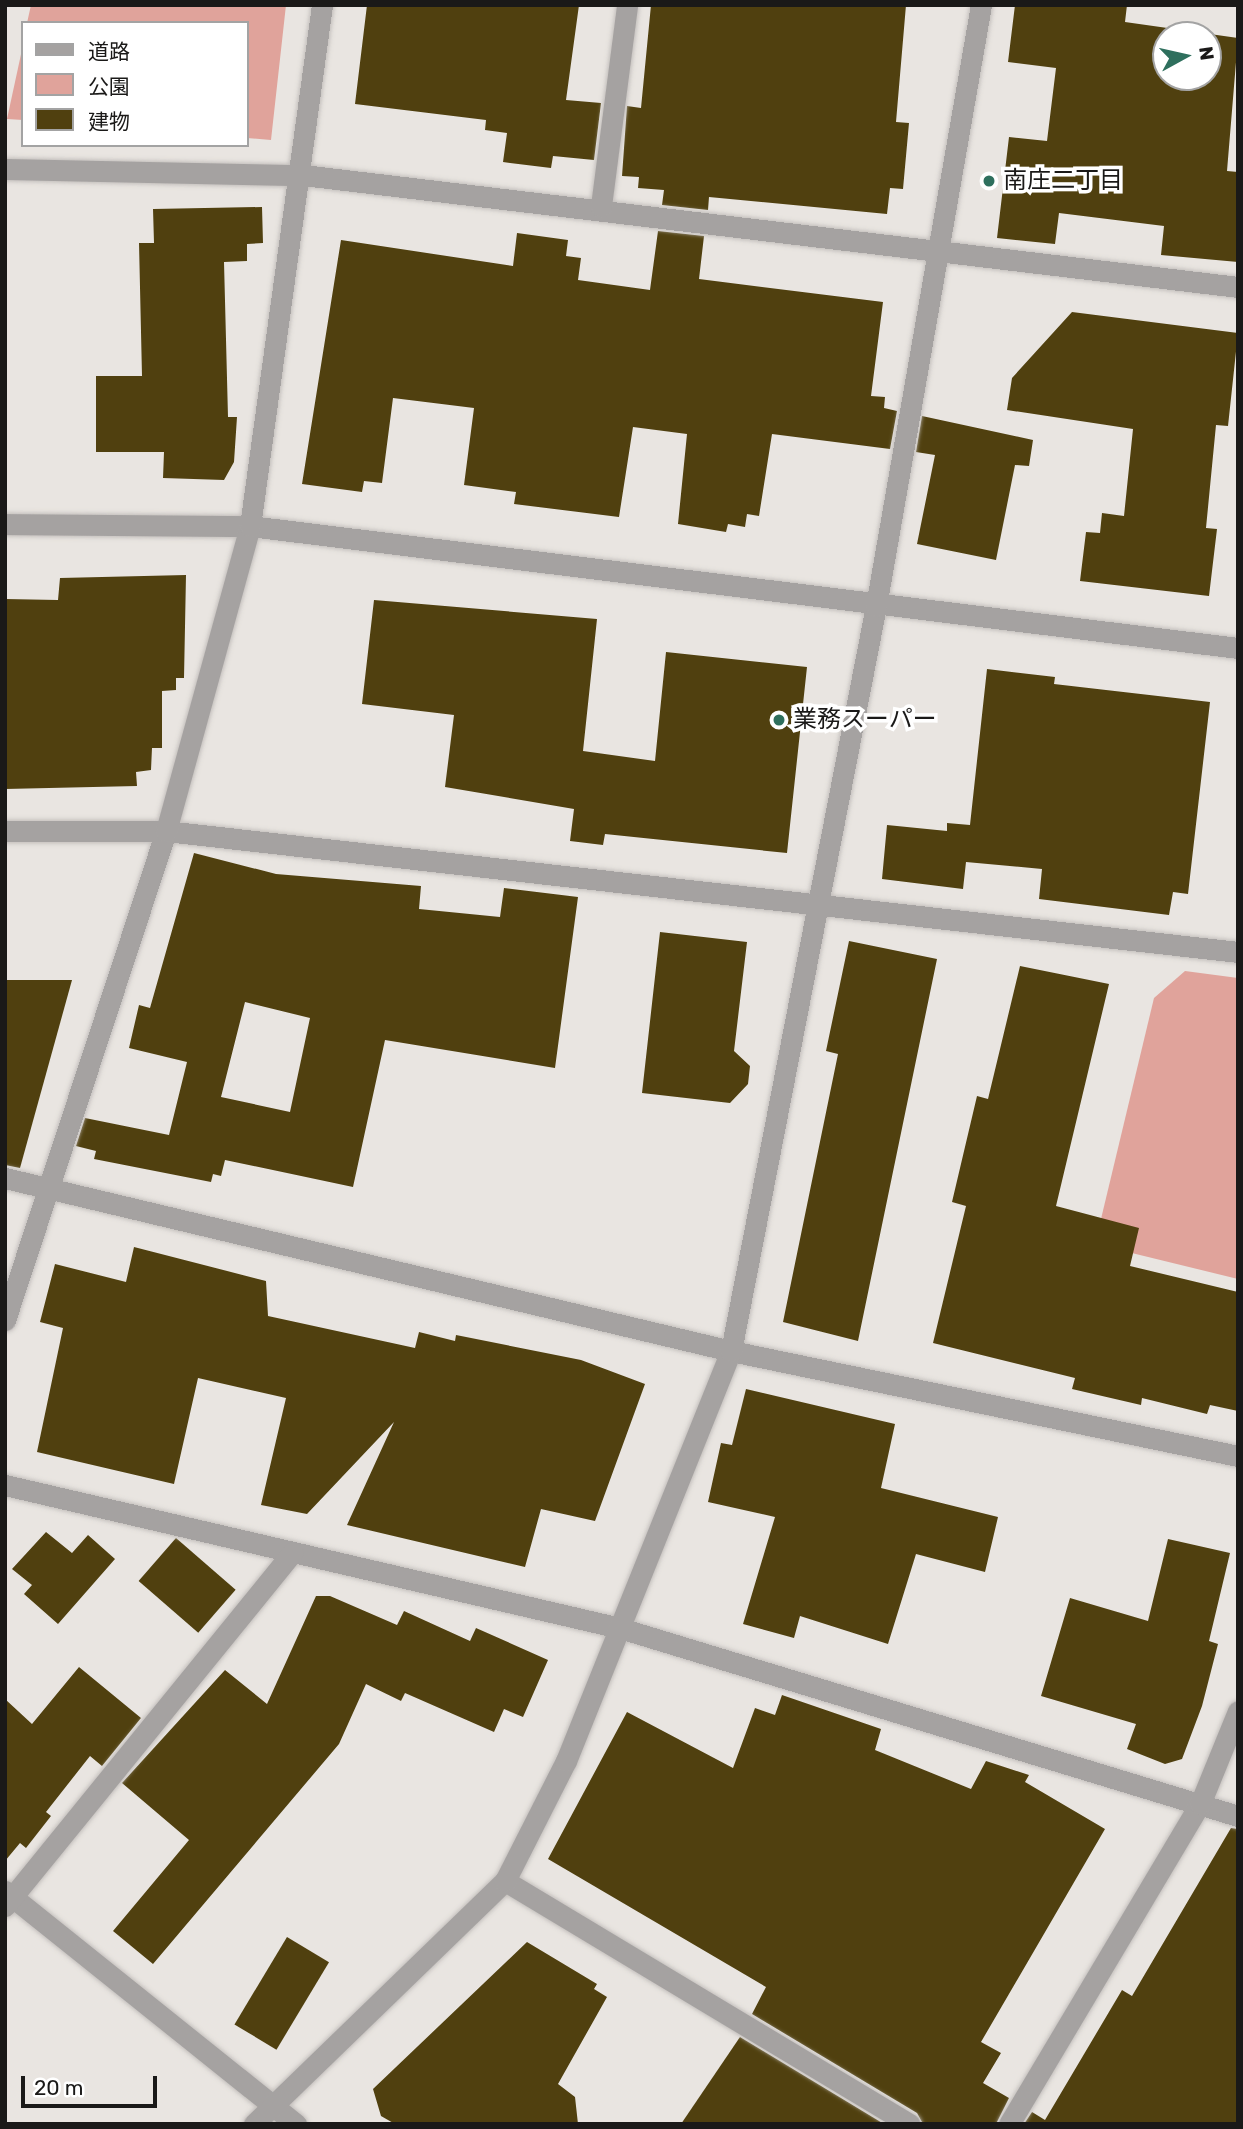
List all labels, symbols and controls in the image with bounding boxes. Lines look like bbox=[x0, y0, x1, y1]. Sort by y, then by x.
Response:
legend bbox=[21, 21, 248, 147]
north arrow bbox=[1152, 21, 1222, 91]
text: 道路 bbox=[88, 39, 130, 64]
text: N bbox=[1194, 45, 1219, 62]
text: 公園 bbox=[88, 74, 130, 99]
text: 建物 bbox=[88, 109, 130, 134]
place label: 南庄二丁目 bbox=[1003, 167, 1123, 195]
marker: 南庄二丁目 bbox=[981, 173, 997, 189]
place label: 業務スーパー bbox=[793, 706, 937, 734]
marker: 業務スーパー bbox=[771, 712, 787, 728]
scale bar bbox=[24, 2062, 161, 2106]
text: 20 m bbox=[34, 2075, 83, 2100]

